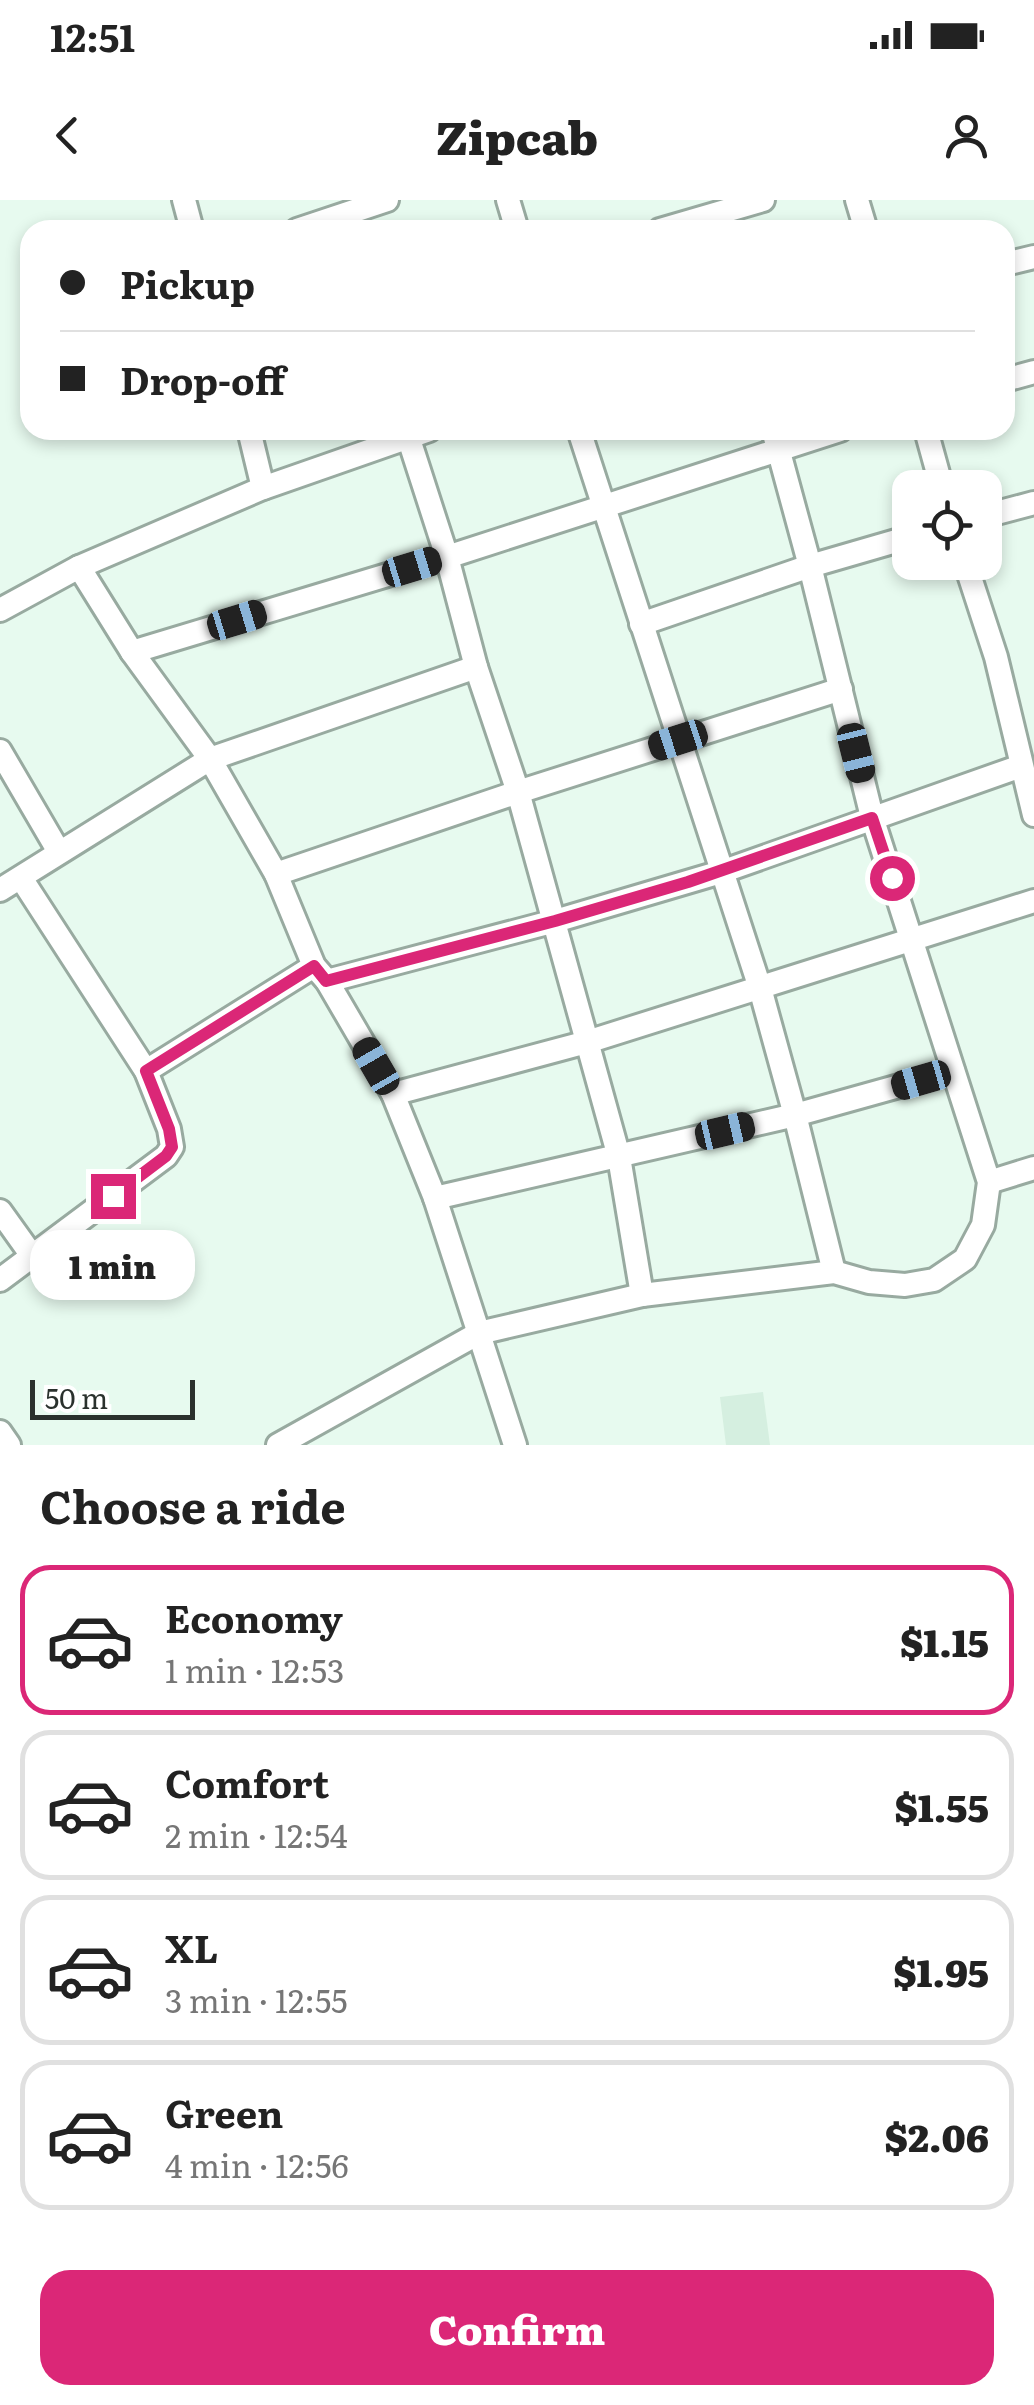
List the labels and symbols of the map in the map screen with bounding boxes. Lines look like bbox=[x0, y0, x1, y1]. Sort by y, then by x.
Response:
car bbox=[379, 544, 445, 590]
car bbox=[204, 597, 270, 643]
car bbox=[645, 716, 711, 764]
car bbox=[834, 720, 878, 786]
route start bbox=[870, 856, 915, 901]
car bbox=[348, 1033, 404, 1099]
car bbox=[888, 1057, 954, 1103]
car bbox=[692, 1110, 758, 1152]
route end bbox=[91, 1174, 136, 1219]
callout: 1 min bbox=[31, 1231, 196, 1301]
scale bar bbox=[30, 1375, 195, 1420]

